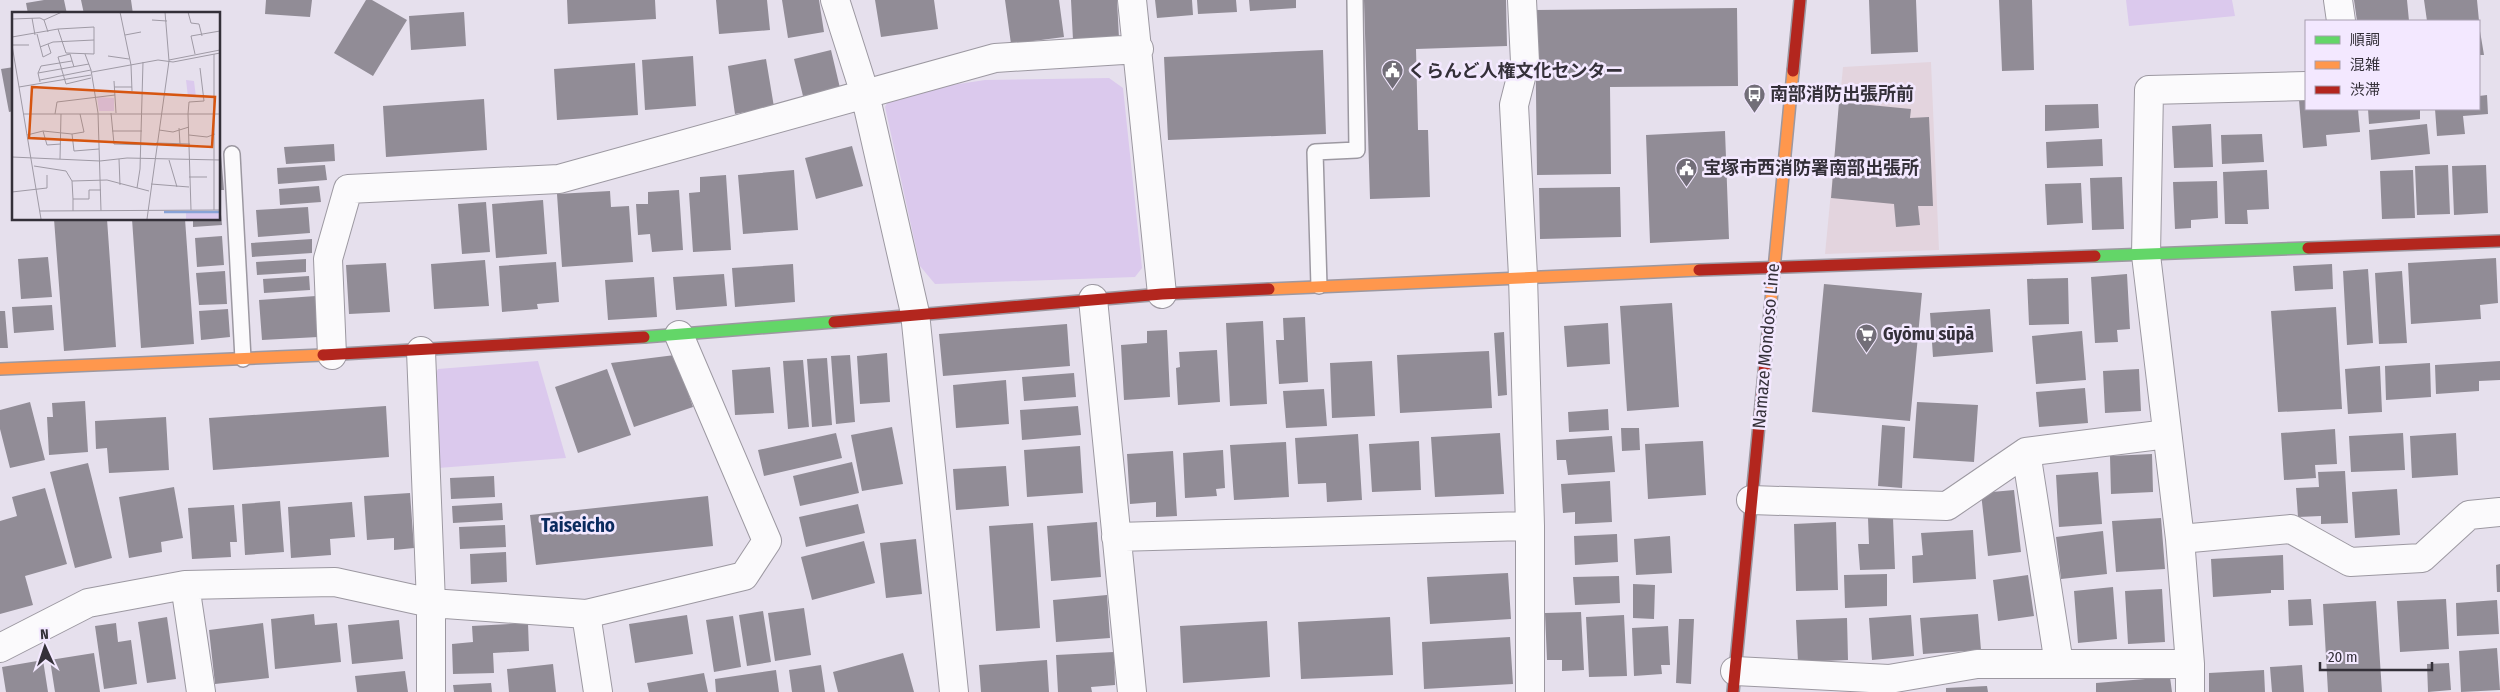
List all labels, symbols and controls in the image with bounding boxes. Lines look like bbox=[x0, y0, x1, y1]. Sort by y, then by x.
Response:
inset map bbox=[12, 12, 220, 220]
legend bbox=[2305, 20, 2480, 110]
text: 順調 bbox=[2350, 31, 2380, 49]
text: 混雑 bbox=[2350, 56, 2380, 74]
public building icon: くらんど人権文化センター bbox=[1380, 59, 1404, 90]
place label: くらんど人権文化センター bbox=[1408, 60, 1623, 82]
text: 渋滞 bbox=[2350, 81, 2380, 99]
bus stop icon: 南部消防出張所前 bbox=[1742, 82, 1766, 113]
place label: 南部消防出張所前 bbox=[1770, 83, 1914, 105]
public building icon: 宝塚市西消防署南部出張所 bbox=[1675, 156, 1699, 187]
place label: 宝塚市西消防署南部出張所 bbox=[1703, 157, 1919, 179]
street label: Namaze Mondoso Line bbox=[1748, 262, 1784, 429]
supermarket icon: Gyōmu sūpā bbox=[1855, 322, 1879, 353]
place label: Gyōmu sūpā bbox=[1883, 323, 1974, 345]
district label: Taiseicho bbox=[541, 514, 615, 537]
north arrow bbox=[20, 622, 70, 672]
text: N bbox=[40, 626, 49, 643]
scale bar bbox=[2320, 640, 2432, 672]
text: 20 m bbox=[2328, 648, 2358, 666]

